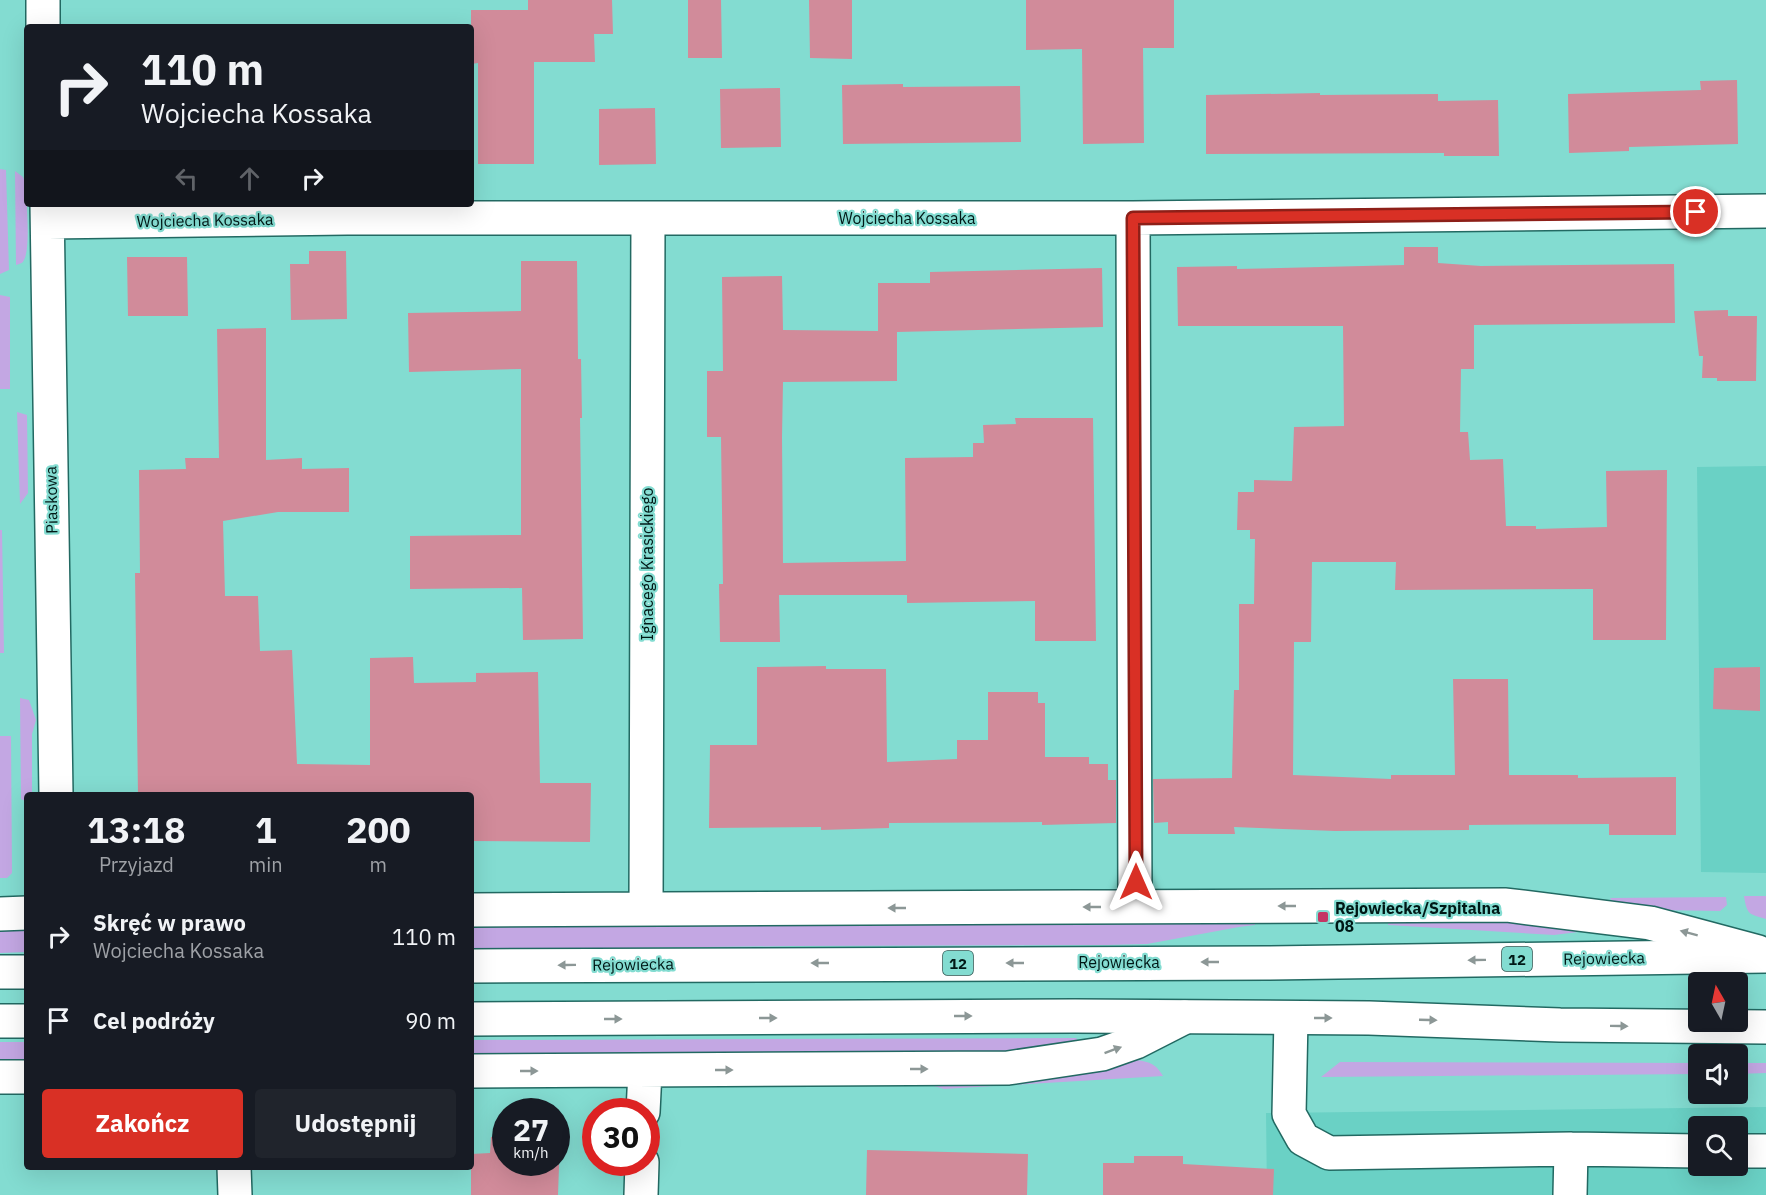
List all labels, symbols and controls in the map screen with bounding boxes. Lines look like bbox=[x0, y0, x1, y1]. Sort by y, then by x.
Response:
text: 110 m bbox=[141, 42, 264, 97]
icon: right bbox=[42, 48, 120, 126]
text: Wojciecha Kossaka bbox=[141, 95, 372, 130]
icon: left bbox=[170, 162, 203, 195]
icon: ahead bbox=[233, 162, 266, 195]
icon: right bbox=[296, 162, 329, 195]
pin bbox=[1670, 186, 1721, 237]
icon: arrive bbox=[1679, 195, 1712, 228]
street label: Wojciecha Kossaka bbox=[839, 208, 976, 228]
street label: Wojciecha Kossaka bbox=[136, 209, 274, 231]
street label: Piaskowa bbox=[40, 465, 62, 534]
street label: Ignacego Krasickiego bbox=[637, 487, 657, 641]
text: 13:18 bbox=[87, 806, 186, 853]
text: 1 bbox=[255, 806, 277, 853]
text: 200 bbox=[346, 806, 411, 853]
position arrow bbox=[1104, 850, 1168, 914]
text: Przyjazd bbox=[99, 851, 174, 878]
text: min bbox=[249, 851, 283, 878]
text: m bbox=[370, 851, 387, 878]
place label: Rejowiecka/Szpitalna 08 bbox=[1335, 898, 1500, 936]
one-way arrow bbox=[1277, 901, 1296, 911]
one-way arrow bbox=[1082, 902, 1101, 911]
one-way arrow bbox=[887, 903, 906, 913]
text: Skręć w prawo bbox=[93, 908, 246, 937]
marker: Rejowiecka/Szpitalna 08 bbox=[1316, 910, 1330, 924]
icon: right bbox=[42, 920, 75, 953]
text: 110 m bbox=[392, 922, 456, 951]
one-way arrow bbox=[1680, 928, 1698, 937]
text: Wojciecha Kossaka bbox=[93, 937, 264, 964]
road number: 12 bbox=[1502, 947, 1532, 971]
street label: Rejowiecka bbox=[1563, 947, 1645, 969]
road number: 12 bbox=[943, 951, 973, 975]
street label: Rejowiecka bbox=[1078, 952, 1160, 972]
street label: Rejowiecka bbox=[592, 953, 674, 975]
one-way arrow bbox=[1467, 955, 1486, 965]
one-way arrow bbox=[1200, 957, 1219, 967]
one-way arrow bbox=[810, 958, 829, 968]
one-way arrow bbox=[1005, 958, 1024, 968]
one-way arrow bbox=[558, 960, 577, 970]
north arrow bbox=[1688, 972, 1748, 1032]
map controls bbox=[1688, 972, 1748, 1176]
icon: arrive bbox=[42, 1004, 75, 1037]
text: Cel podróży bbox=[93, 1006, 215, 1035]
text: 90 m bbox=[405, 1006, 456, 1035]
one-way arrow bbox=[953, 1011, 972, 1021]
one-way arrow bbox=[758, 1013, 777, 1023]
one-way arrow bbox=[1313, 1013, 1332, 1023]
one-way arrow bbox=[604, 1014, 623, 1024]
one-way arrow bbox=[1418, 1016, 1437, 1025]
one-way arrow bbox=[1609, 1021, 1628, 1031]
button: sound bbox=[1688, 1044, 1748, 1104]
one-way arrow bbox=[1104, 1045, 1122, 1055]
one-way arrow bbox=[910, 1064, 929, 1074]
one-way arrow bbox=[715, 1065, 734, 1075]
one-way arrow bbox=[520, 1066, 539, 1076]
button: Zakończ bbox=[42, 1089, 243, 1158]
button: Udostępnij bbox=[255, 1089, 456, 1158]
speed limit sign: 30 bbox=[582, 1098, 660, 1176]
text: 27 bbox=[513, 1110, 549, 1149]
button: search bbox=[1688, 1116, 1748, 1176]
text: km/h bbox=[513, 1143, 549, 1162]

